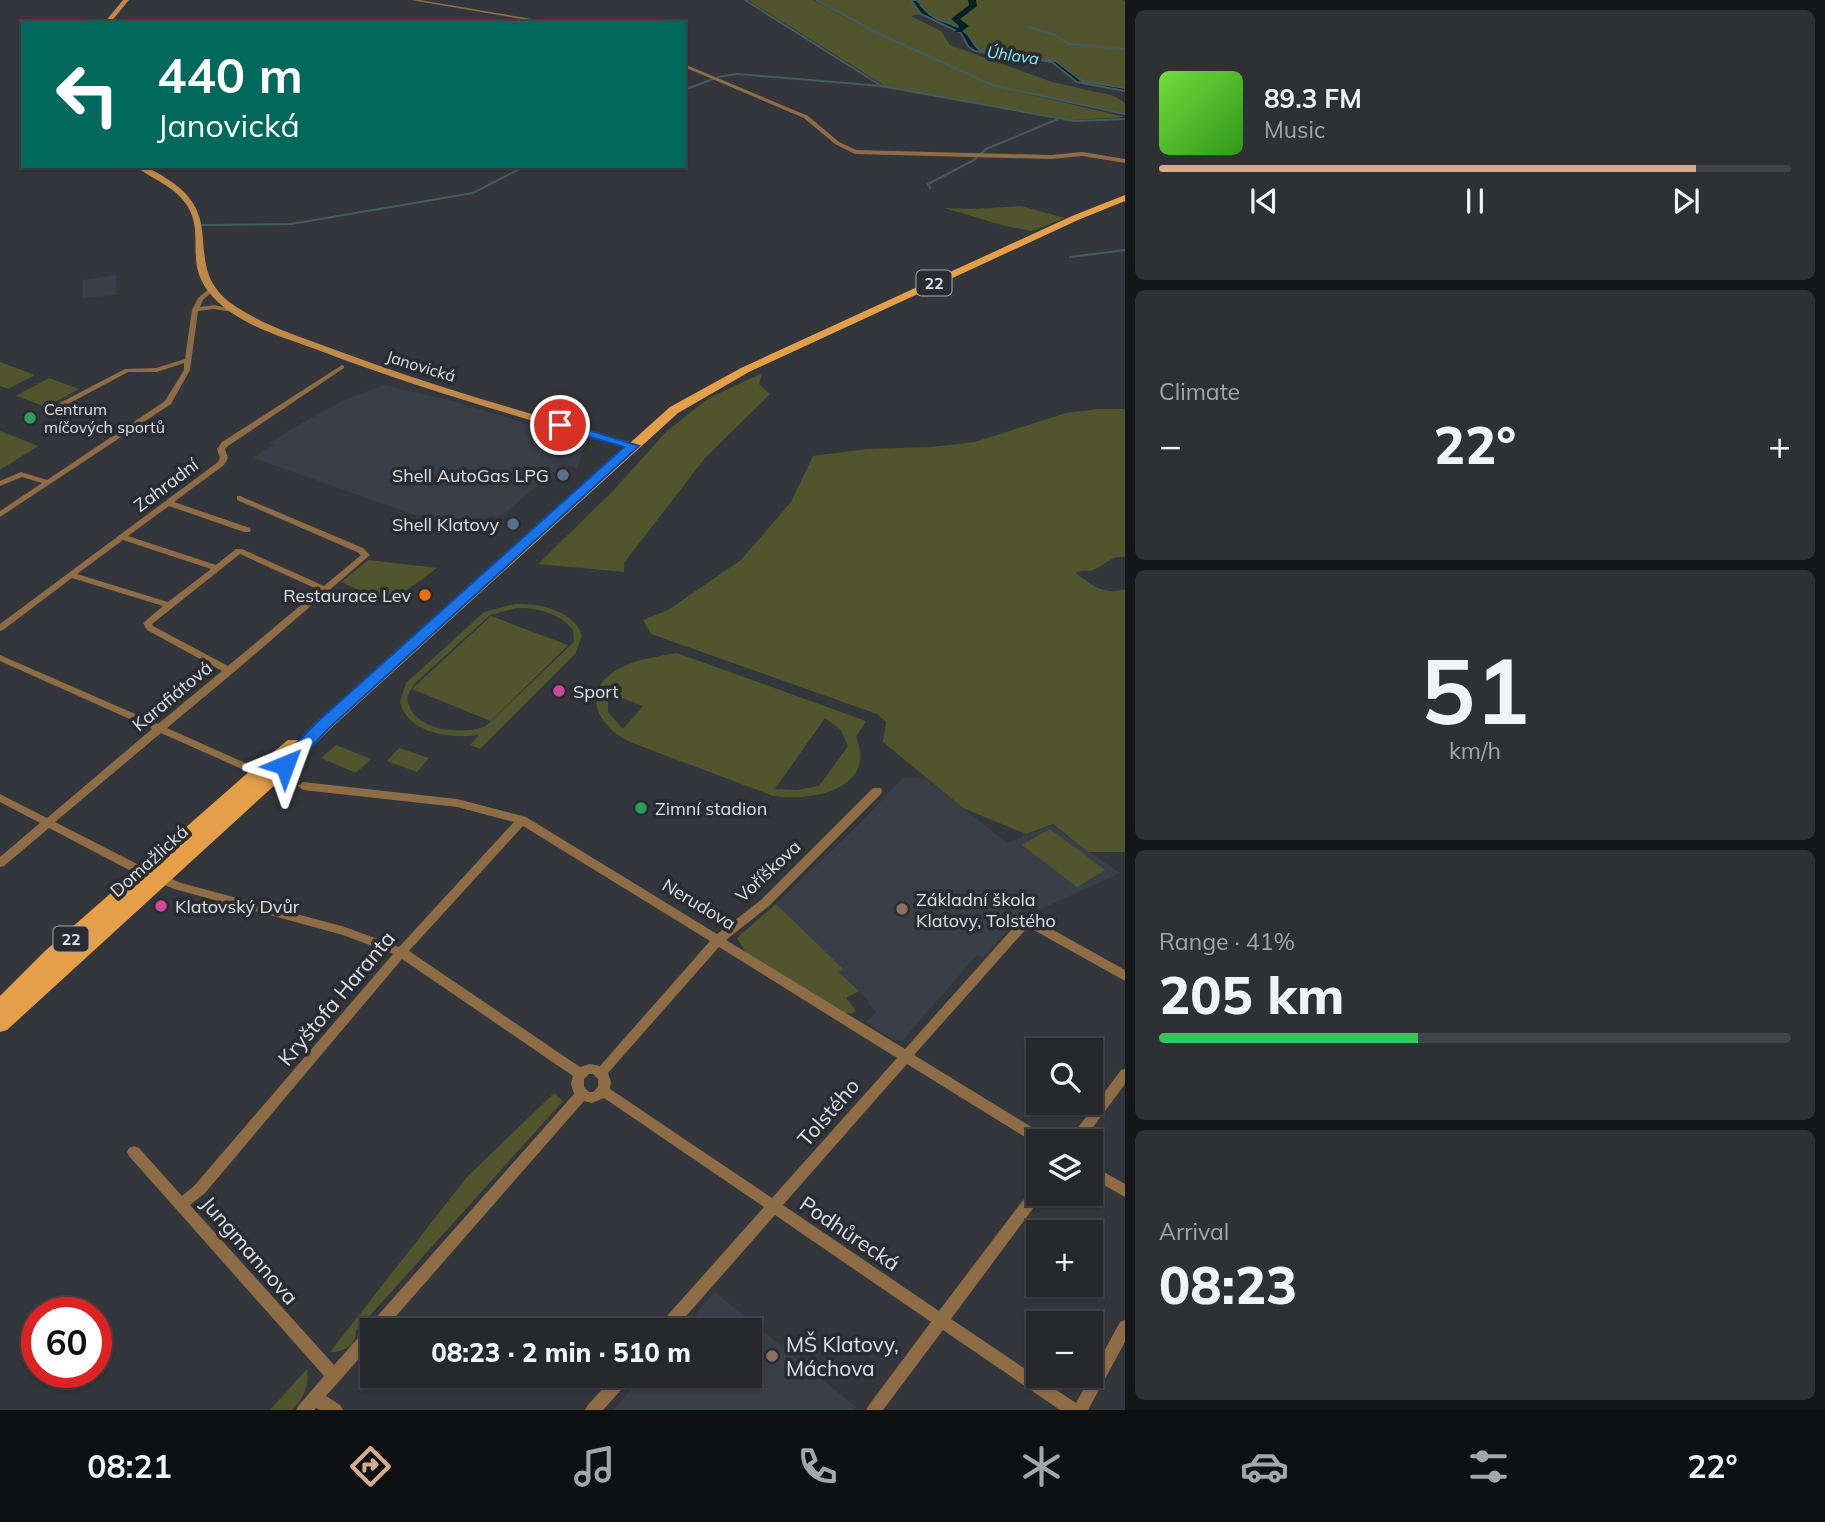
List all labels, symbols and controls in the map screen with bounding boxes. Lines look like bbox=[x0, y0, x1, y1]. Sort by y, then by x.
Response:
water label: Úhlava bbox=[986, 41, 1041, 69]
text: 440 m bbox=[157, 44, 303, 105]
icon: left bbox=[42, 49, 133, 140]
text: 89.3 FM bbox=[1264, 82, 1362, 115]
text: Janovická bbox=[157, 105, 300, 145]
text: Music bbox=[1264, 115, 1325, 144]
icon: previous bbox=[1245, 182, 1283, 220]
icon: pause bbox=[1456, 182, 1494, 220]
icon: next bbox=[1667, 182, 1705, 220]
road number: 22 bbox=[916, 270, 951, 296]
street label: Janovická bbox=[384, 346, 458, 386]
text: Climate bbox=[1159, 377, 1240, 406]
pin bbox=[530, 395, 590, 455]
place label: Centrum míčových sportů bbox=[44, 399, 165, 437]
icon: arrive bbox=[541, 406, 579, 444]
marker: Centrum míčových sportů bbox=[22, 410, 38, 426]
text: 22° bbox=[1434, 412, 1516, 477]
text: − bbox=[1159, 421, 1182, 469]
text: + bbox=[1768, 421, 1791, 469]
street label: Zahradní bbox=[129, 452, 204, 517]
place label: Shell AutoGas LPG bbox=[392, 464, 549, 487]
marker: Shell AutoGas LPG bbox=[555, 467, 571, 483]
place label: Shell Klatovy bbox=[392, 513, 499, 536]
marker: Shell Klatovy bbox=[505, 516, 521, 532]
place label: Restaurace Lev bbox=[283, 584, 411, 607]
marker: Restaurace Lev bbox=[417, 587, 433, 603]
text: 51 bbox=[1420, 633, 1530, 747]
street label: Karafiátová bbox=[127, 656, 217, 736]
place label: Sport bbox=[573, 680, 619, 703]
marker: Sport bbox=[551, 683, 567, 699]
position arrow bbox=[248, 728, 322, 802]
text: km/h bbox=[1449, 736, 1501, 765]
place label: Zimní stadion bbox=[655, 797, 767, 820]
marker: Zimní stadion bbox=[633, 800, 649, 816]
street label: Domažlická bbox=[105, 820, 193, 902]
street label: Voříškova bbox=[731, 835, 805, 907]
street label: Nerudova bbox=[658, 873, 740, 935]
place label: Základní škola Klatovy, Tolstého bbox=[916, 888, 1056, 932]
place label: Klatovský Dvůr bbox=[175, 895, 300, 918]
marker: Klatovský Dvůr bbox=[153, 898, 169, 914]
marker: Základní škola Klatovy, Tolstého bbox=[894, 901, 910, 917]
street label: Kryštofa Haranta bbox=[272, 925, 400, 1071]
road number: 22 bbox=[54, 926, 88, 951]
text: Range · 41% bbox=[1159, 927, 1295, 956]
text: 205 km bbox=[1159, 962, 1344, 1027]
map controls bbox=[1026, 1038, 1103, 1388]
button: search bbox=[1026, 1038, 1103, 1115]
street label: Tolstého bbox=[792, 1073, 864, 1151]
button: layers bbox=[1026, 1129, 1103, 1206]
street label: Podhůrecká bbox=[795, 1190, 905, 1276]
street label: Jungmannova bbox=[196, 1191, 304, 1309]
text: Arrival bbox=[1159, 1217, 1229, 1246]
button: + bbox=[1026, 1220, 1103, 1297]
text: 08:23 bbox=[1159, 1252, 1297, 1317]
speed limit sign: 60 bbox=[21, 1297, 112, 1388]
button: − bbox=[1026, 1311, 1103, 1388]
place label: MŠ Klatovy, Máchova bbox=[786, 1331, 899, 1381]
text: 08:23 · 2 min · 510 m bbox=[431, 1336, 691, 1369]
marker: MŠ Klatovy, Máchova bbox=[764, 1348, 780, 1364]
icon: directions bbox=[346, 1442, 395, 1491]
icon: music bbox=[570, 1442, 619, 1491]
icon: phone bbox=[793, 1442, 842, 1491]
icon: climate bbox=[1017, 1442, 1066, 1491]
icon: car bbox=[1240, 1442, 1289, 1491]
icon: filters bbox=[1464, 1442, 1513, 1491]
text: 08:21 bbox=[87, 1446, 172, 1486]
text: 22° bbox=[1687, 1446, 1738, 1486]

